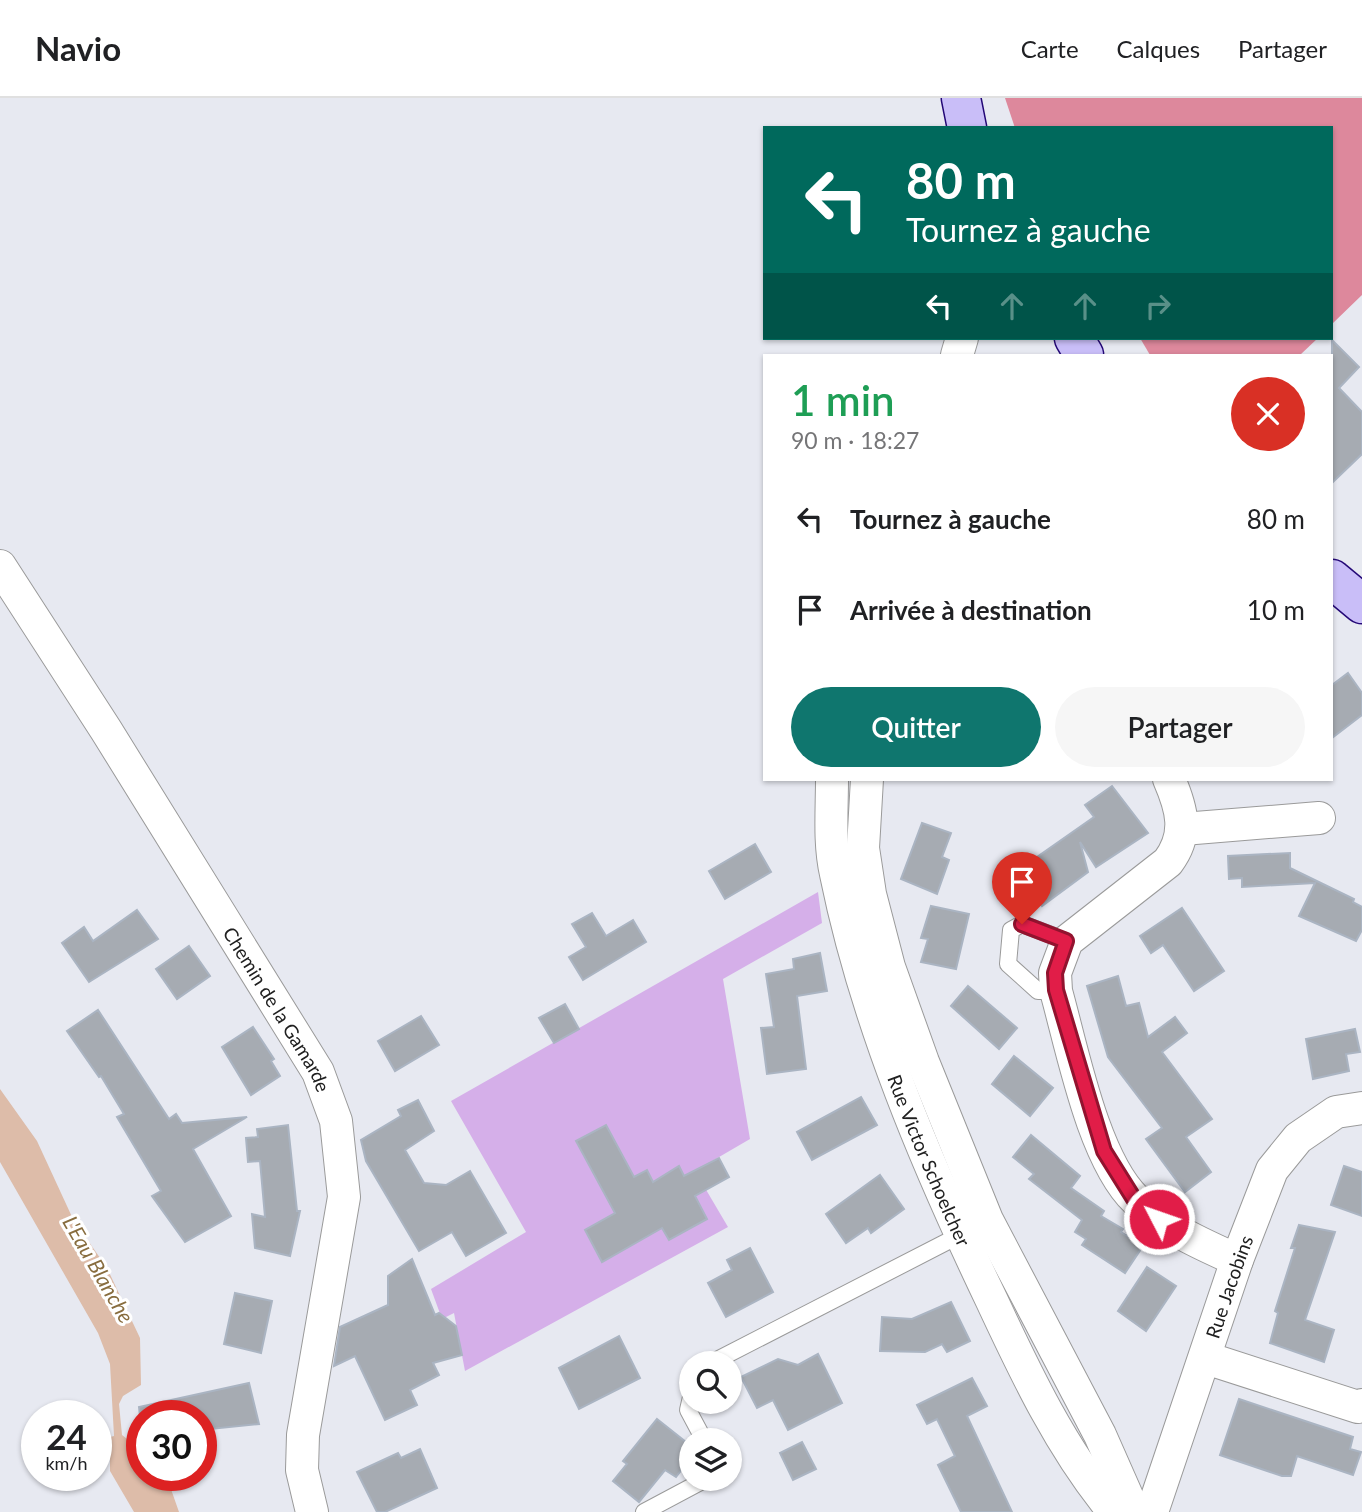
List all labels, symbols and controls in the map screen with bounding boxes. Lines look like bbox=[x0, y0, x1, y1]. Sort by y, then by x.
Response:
text: Navio bbox=[35, 28, 121, 68]
text: Carte bbox=[1021, 34, 1079, 63]
text: Calques bbox=[1117, 34, 1200, 63]
text: Partager bbox=[1238, 34, 1327, 63]
text: 80 m bbox=[906, 151, 1016, 209]
icon: left bbox=[791, 154, 882, 245]
text: Tournez à gauche bbox=[906, 210, 1151, 249]
icon: left bbox=[920, 287, 958, 325]
icon: ahead bbox=[993, 287, 1031, 325]
icon: ahead bbox=[1066, 287, 1104, 325]
icon: right bbox=[1139, 287, 1177, 325]
text: 1 min bbox=[791, 375, 895, 425]
button: close bbox=[1231, 377, 1305, 451]
text: 90 m · 18:27 bbox=[791, 426, 919, 454]
icon: left bbox=[791, 500, 829, 538]
text: Tournez à gauche bbox=[850, 503, 1051, 535]
text: 80 m bbox=[1247, 503, 1305, 535]
icon: arrive bbox=[791, 591, 829, 629]
text: Arrivée à destination bbox=[850, 594, 1092, 626]
text: 10 m bbox=[1247, 594, 1305, 626]
button: Quitter bbox=[791, 687, 1041, 767]
button: Partager bbox=[1055, 687, 1305, 767]
pin bbox=[992, 852, 1052, 924]
icon: arrive bbox=[1003, 863, 1041, 901]
street label: Chemin de la Gamarde bbox=[219, 922, 336, 1095]
street label: Rue Victor Schoelcher bbox=[884, 1071, 976, 1250]
position arrow bbox=[1122, 1182, 1196, 1256]
water label: L'Eau Blanche bbox=[58, 1211, 140, 1327]
street label: Rue Jacobins bbox=[1200, 1232, 1257, 1341]
map controls bbox=[679, 1351, 742, 1491]
button: search bbox=[679, 1351, 742, 1414]
speed limit sign: 30 bbox=[126, 1400, 217, 1491]
text: 24 bbox=[46, 1415, 87, 1457]
button: layers bbox=[679, 1428, 742, 1491]
text: km/h bbox=[45, 1452, 88, 1474]

